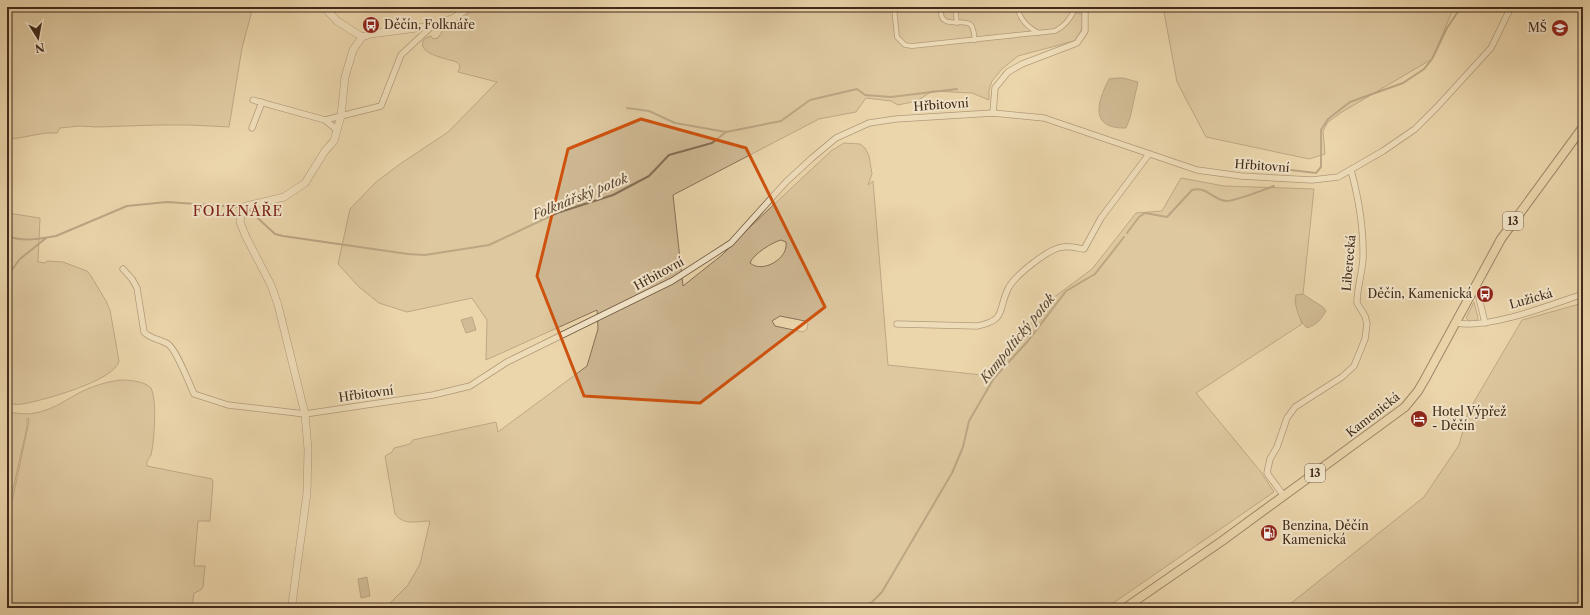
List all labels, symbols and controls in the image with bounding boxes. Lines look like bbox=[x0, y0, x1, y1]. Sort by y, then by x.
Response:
bus stop icon: Děčín, Folknáře bbox=[361, 15, 381, 35]
place label: Děčín, Folknáře bbox=[384, 17, 475, 32]
north arrow bbox=[18, 18, 58, 58]
school or university icon: MŠ bbox=[1550, 18, 1570, 38]
place label: MŠ bbox=[1528, 19, 1547, 35]
text: N bbox=[33, 40, 46, 56]
street label: Hřbitovní bbox=[913, 95, 969, 114]
street label: Hřbitovní bbox=[1234, 156, 1290, 175]
water label: Folknářský potok bbox=[529, 169, 630, 223]
district label: FOLKNÁŘE bbox=[193, 201, 283, 220]
road number: 13 bbox=[1503, 212, 1523, 230]
street label: Liberecká bbox=[1339, 234, 1358, 292]
street label: Hřbitovní bbox=[631, 253, 687, 293]
bus stop icon: Děčín, Kamenická bbox=[1475, 284, 1495, 304]
street label: Lužická bbox=[1507, 285, 1555, 312]
place label: Děčín, Kamenická bbox=[1368, 286, 1473, 301]
water label: Kumpoltický potok bbox=[976, 290, 1058, 387]
street label: Hřbitovní bbox=[338, 382, 395, 405]
street label: Kamenická bbox=[1343, 389, 1403, 440]
place label: Hotel Výpřež - Děčín bbox=[1432, 404, 1507, 433]
hotel icon: Hotel Výpřež - Děčín bbox=[1409, 409, 1429, 429]
road number: 13 bbox=[1305, 464, 1325, 482]
place label: Benzina, Děčín Kamenická bbox=[1282, 518, 1369, 547]
fuel station icon: Benzina, Děčín Kamenická bbox=[1259, 523, 1279, 543]

